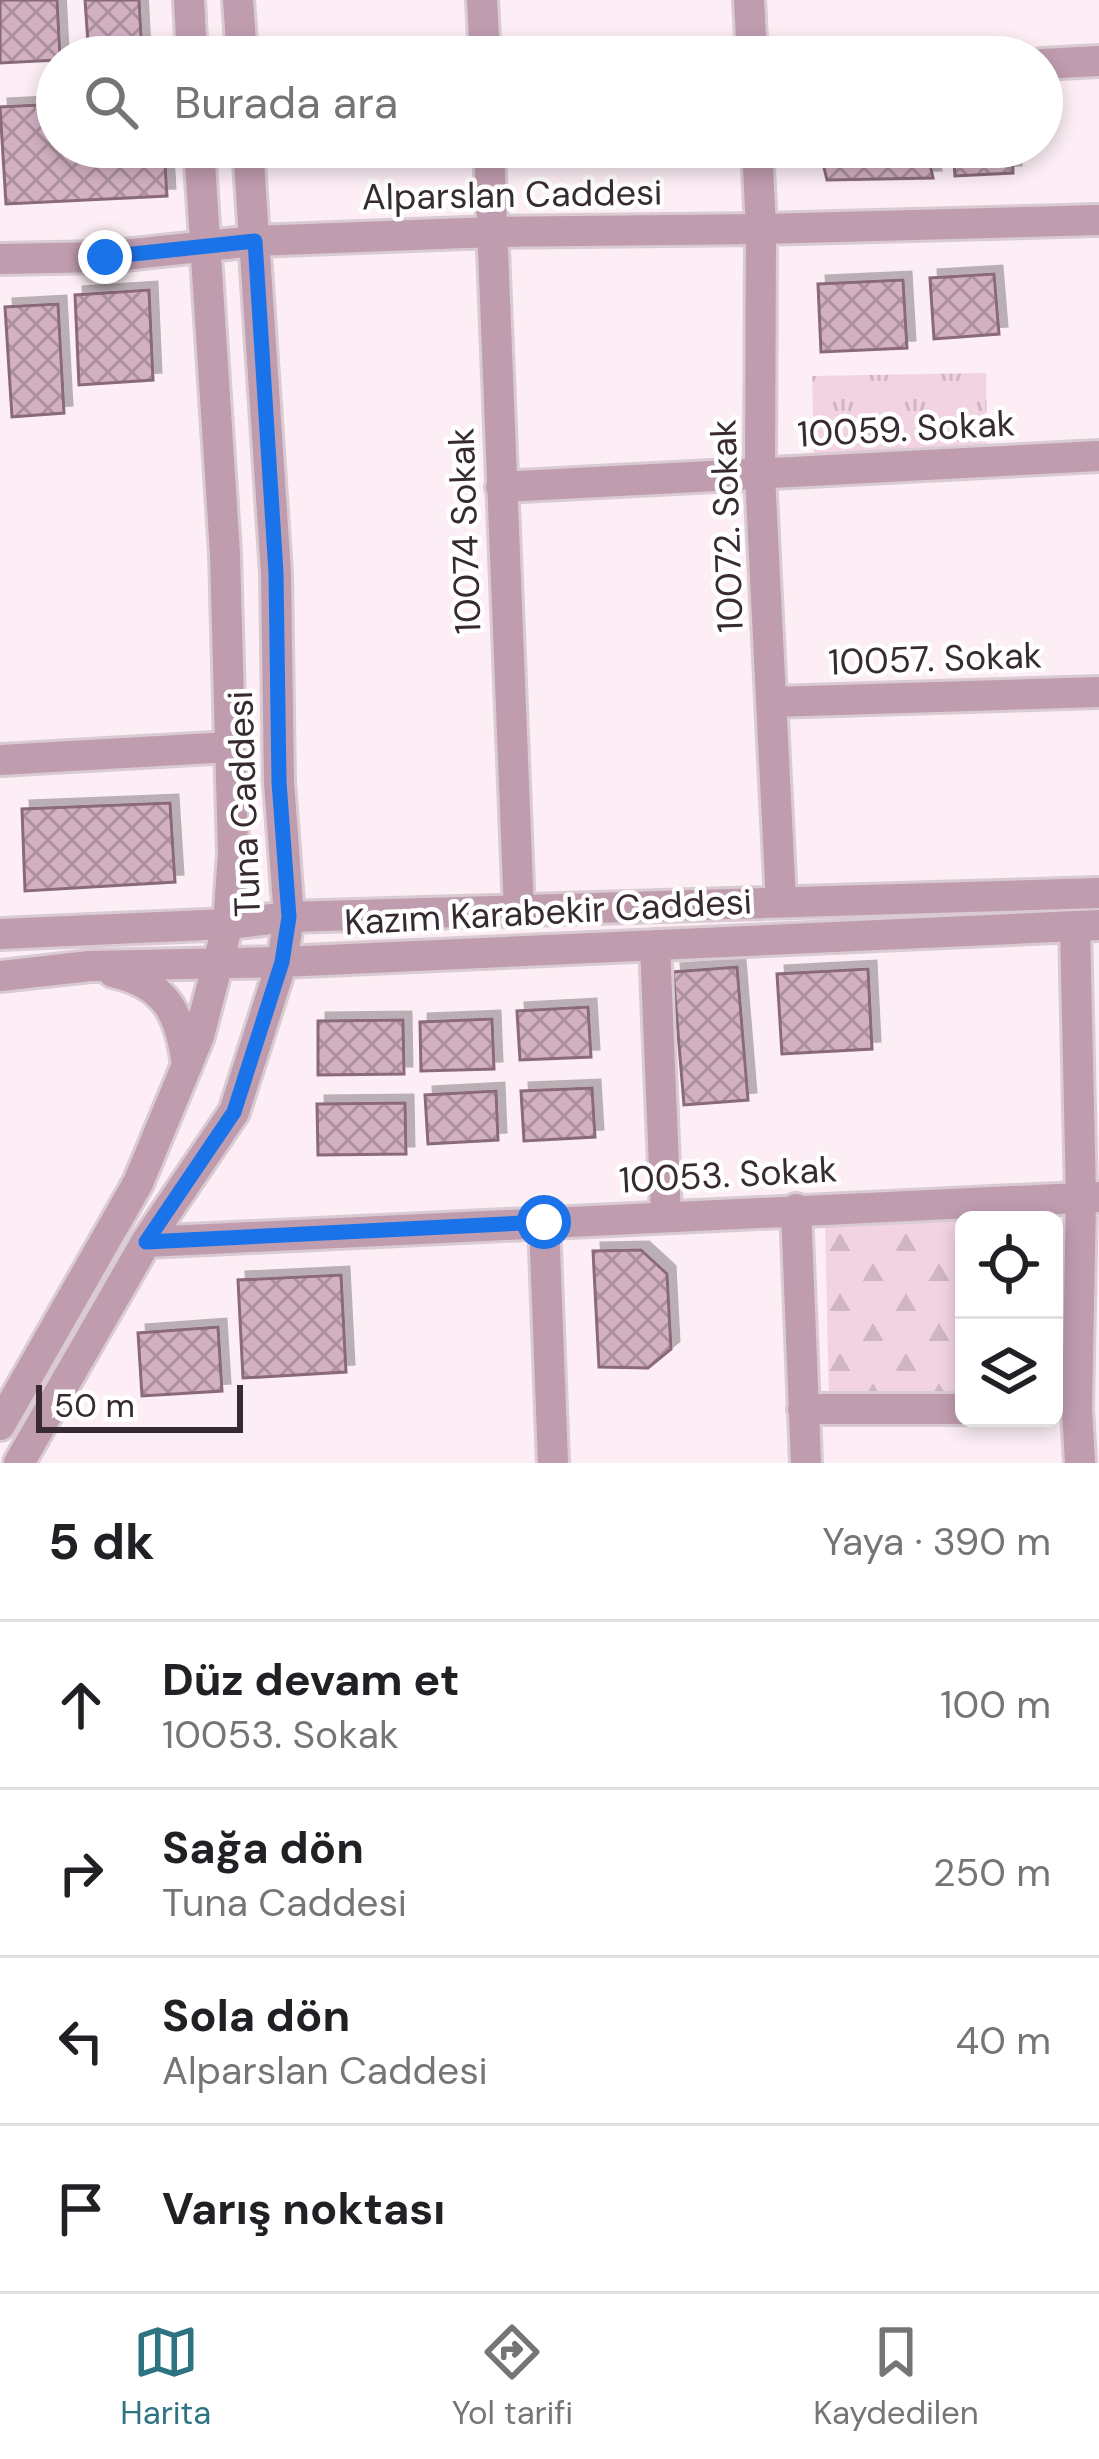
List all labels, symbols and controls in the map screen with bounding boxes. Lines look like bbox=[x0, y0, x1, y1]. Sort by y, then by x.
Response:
search box bbox=[36, 36, 1063, 168]
icon: search bbox=[78, 69, 144, 135]
text: Burada ara bbox=[174, 73, 398, 132]
street label: Alparslan Caddesi bbox=[361, 168, 663, 221]
route end bbox=[78, 230, 132, 284]
street label: 10059. Sokak bbox=[796, 399, 1016, 458]
street label: 10072. Sokak bbox=[699, 418, 754, 634]
street label: 10074 Sokak bbox=[437, 427, 492, 635]
street label: 10057. Sokak bbox=[827, 631, 1043, 686]
street label: Tuna Caddesi bbox=[216, 690, 271, 918]
street label: Kazım Karabekir Caddesi bbox=[343, 877, 753, 946]
street label: 10053. Sokak bbox=[618, 1145, 838, 1204]
route start bbox=[517, 1195, 571, 1249]
map controls bbox=[955, 1211, 1063, 1427]
button: locate bbox=[955, 1211, 1063, 1319]
button: layers bbox=[955, 1319, 1063, 1427]
scale bar bbox=[36, 1379, 243, 1432]
text: 50 m bbox=[54, 1384, 135, 1427]
text: 5 dk bbox=[48, 1508, 155, 1575]
text: Yaya · 390 m bbox=[822, 1516, 1051, 1567]
text: Düz devam et bbox=[162, 1650, 459, 1709]
icon: ahead bbox=[48, 1672, 114, 1738]
text: 100 m bbox=[940, 1679, 1051, 1730]
text: 10053. Sokak bbox=[162, 1709, 399, 1760]
text: Sağa dön bbox=[162, 1818, 364, 1877]
icon: right bbox=[48, 1840, 114, 1906]
text: 250 m bbox=[933, 1847, 1051, 1898]
text: Tuna Caddesi bbox=[162, 1877, 407, 1928]
text: Sola dön bbox=[162, 1986, 350, 2045]
icon: left bbox=[48, 2008, 114, 2074]
text: 40 m bbox=[956, 2015, 1051, 2066]
text: Alparslan Caddesi bbox=[162, 2045, 487, 2096]
icon: arrive bbox=[48, 2176, 114, 2242]
text: Varış noktası bbox=[162, 2179, 445, 2238]
tab: Harita bbox=[120, 2319, 211, 2434]
tab: Yol tarifi bbox=[452, 2319, 573, 2434]
tab: Kaydedilen bbox=[813, 2319, 979, 2434]

